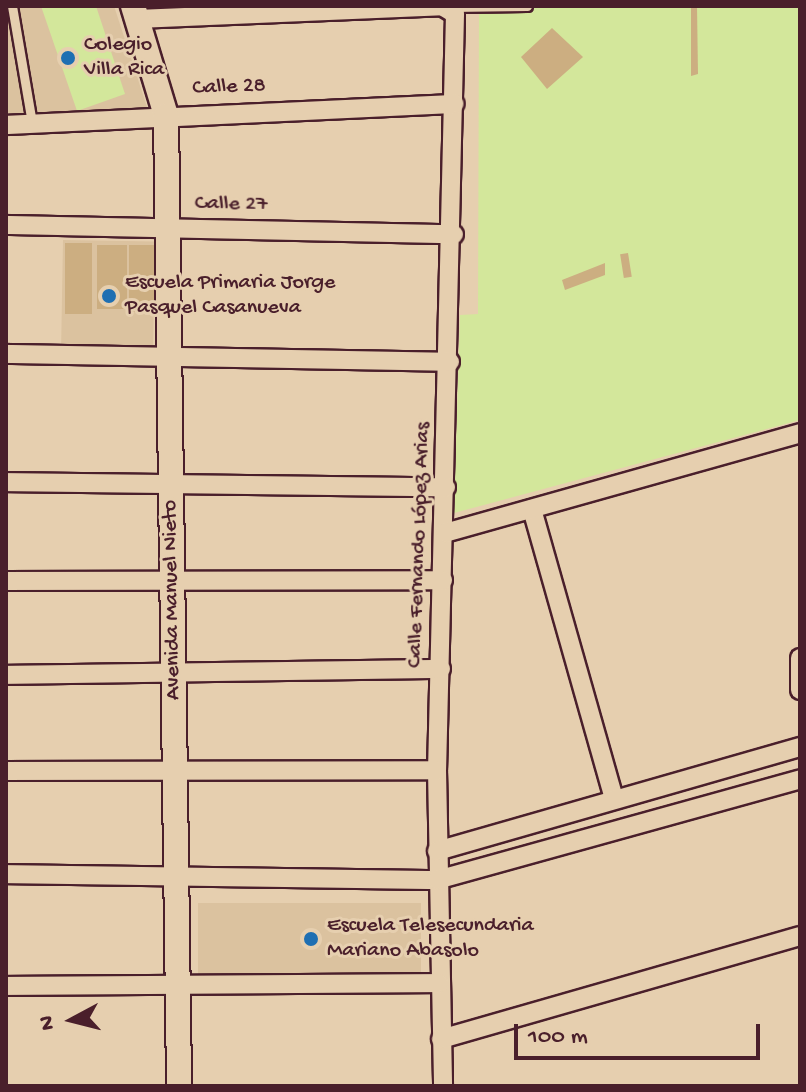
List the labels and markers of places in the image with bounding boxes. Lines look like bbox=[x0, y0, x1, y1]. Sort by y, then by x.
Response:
place label: Colegio Villa Rica bbox=[84, 32, 164, 84]
marker: Colegio Villa Rica bbox=[59, 49, 77, 67]
place label: Escuela Primaria Jorge Pasquel Casanueva bbox=[125, 270, 335, 322]
marker: Escuela Primaria Jorge Pasquel Casanueva bbox=[100, 287, 118, 305]
place label: Escuela Telesecundaria Mariano Abasolo bbox=[327, 913, 534, 964]
marker: Escuela Telesecundaria Mariano Abasolo bbox=[302, 930, 320, 948]

